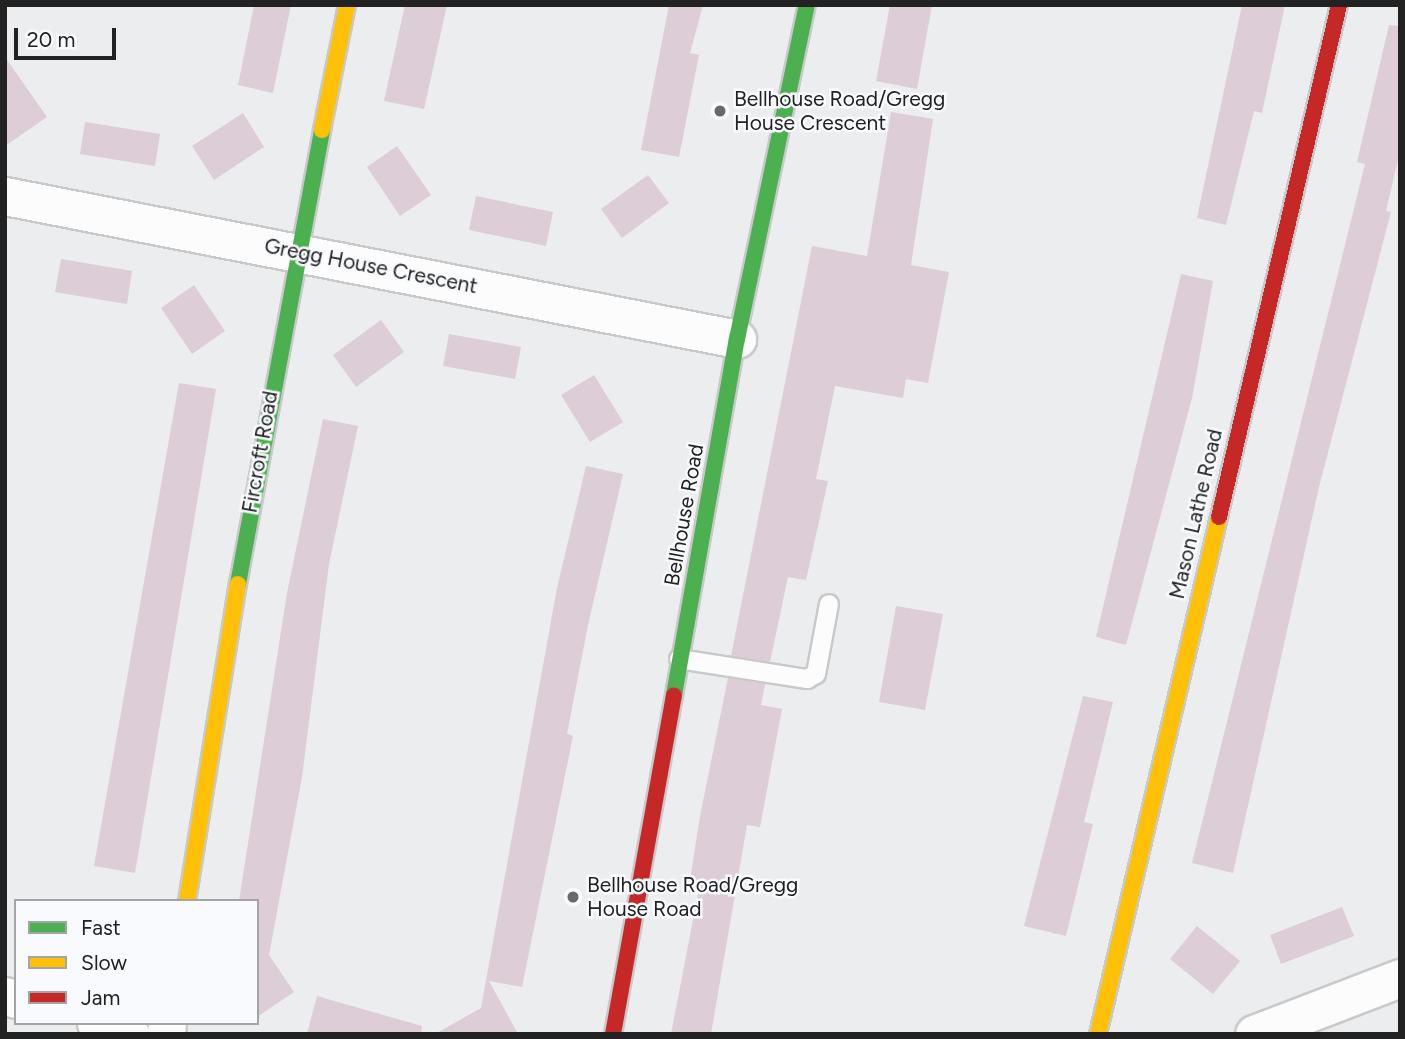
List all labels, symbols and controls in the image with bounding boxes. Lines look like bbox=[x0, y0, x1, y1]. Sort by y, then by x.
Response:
scale bar bbox=[18, 14, 119, 58]
text: 20 m bbox=[27, 27, 75, 52]
place label: Bellhouse Road/Gregg House Crescent bbox=[734, 86, 945, 136]
marker: Bellhouse Road/Gregg House Crescent bbox=[712, 103, 728, 119]
street label: Gregg House Crescent bbox=[262, 233, 480, 299]
street label: Fircroft Road bbox=[237, 389, 283, 515]
street label: Mason Lathe Road bbox=[1164, 427, 1228, 601]
street label: Bellhouse Road bbox=[659, 442, 709, 588]
place label: Bellhouse Road/Gregg House Road bbox=[587, 872, 798, 922]
marker: Bellhouse Road/Gregg House Road bbox=[565, 889, 581, 905]
legend bbox=[14, 899, 259, 1025]
text: Fast bbox=[81, 915, 121, 940]
text: Slow bbox=[81, 950, 127, 975]
text: Jam bbox=[81, 985, 120, 1010]

